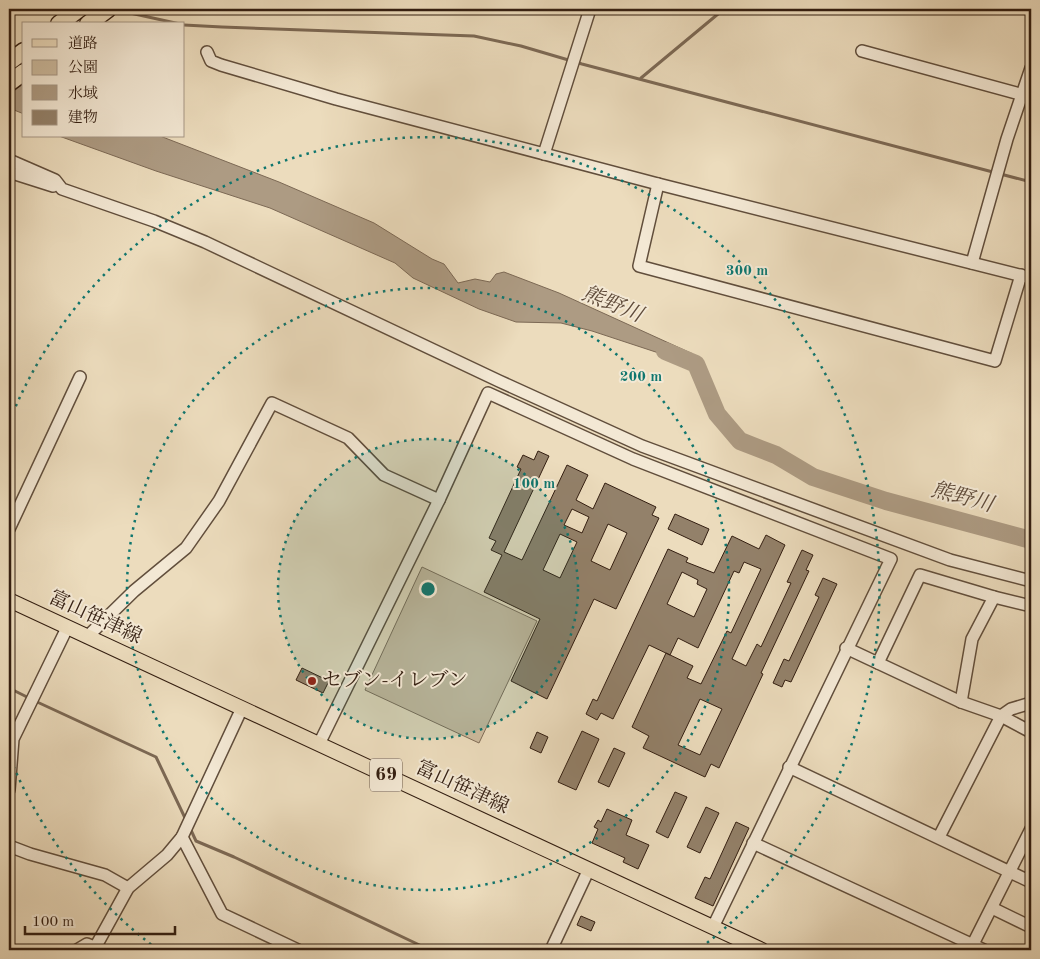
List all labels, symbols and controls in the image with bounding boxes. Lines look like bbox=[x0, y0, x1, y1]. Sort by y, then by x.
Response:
legend bbox=[22, 22, 185, 138]
text: 道路 bbox=[68, 35, 98, 52]
text: 公園 bbox=[68, 59, 98, 76]
text: 水域 bbox=[68, 85, 98, 102]
text: 建物 bbox=[68, 109, 98, 126]
text: 300 m bbox=[726, 264, 768, 279]
water label: 熊野川 bbox=[579, 282, 648, 327]
text: 200 m bbox=[620, 370, 662, 385]
text: 100 m bbox=[513, 477, 555, 492]
water label: 熊野川 bbox=[929, 478, 998, 517]
centre of rings bbox=[419, 580, 437, 598]
street label: 富山笹津線 bbox=[45, 586, 145, 648]
place label: セブン-イレブン bbox=[322, 669, 468, 691]
marker: セブン-イレブン bbox=[306, 675, 318, 687]
street label: 富山笹津線 bbox=[412, 756, 512, 818]
road number: 69 bbox=[370, 758, 402, 792]
scale bar bbox=[25, 904, 175, 936]
text: 100 m bbox=[32, 915, 74, 930]

